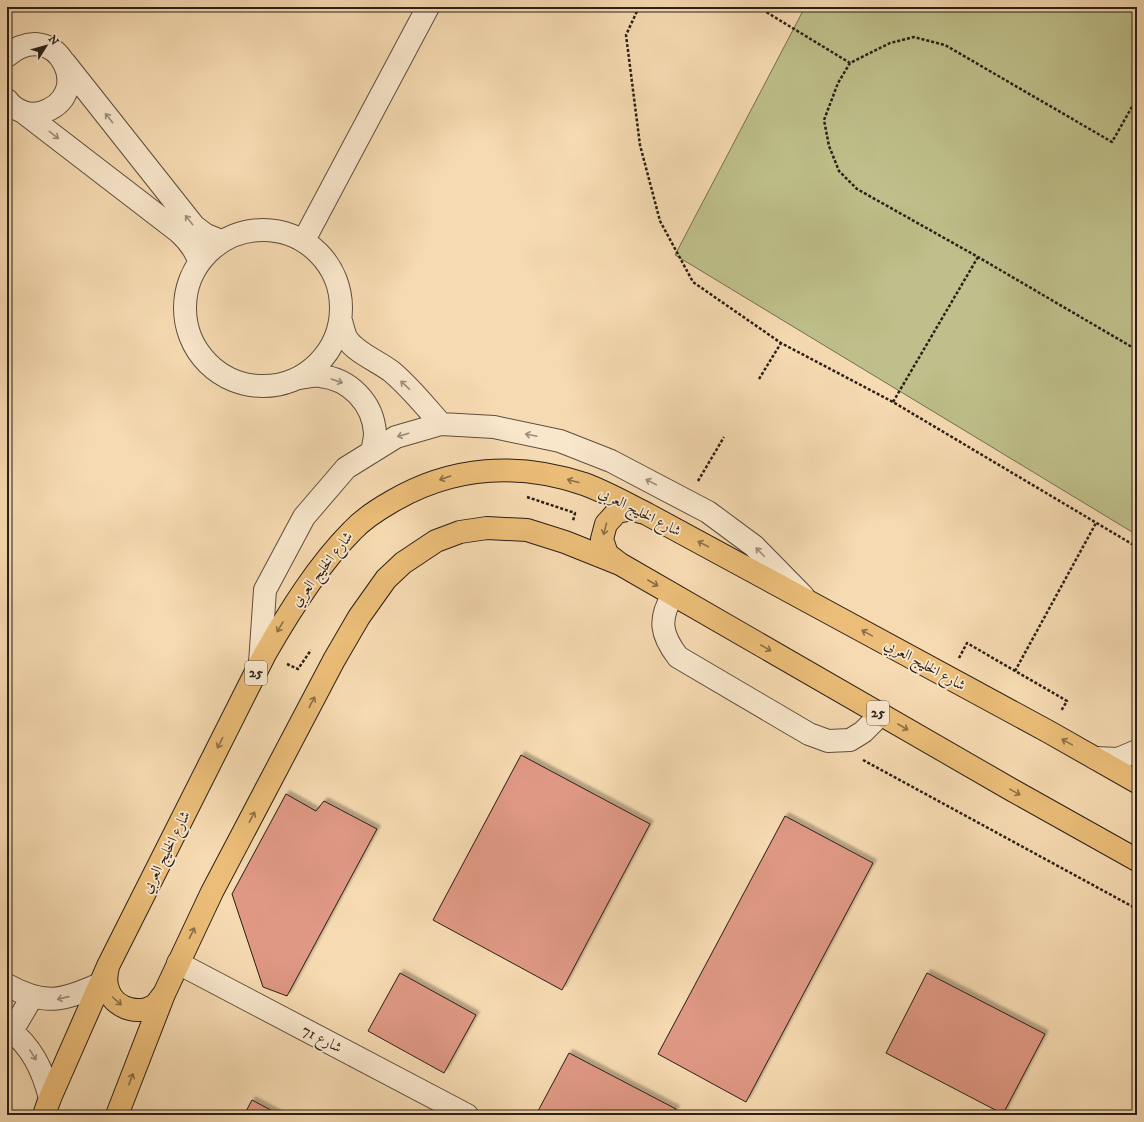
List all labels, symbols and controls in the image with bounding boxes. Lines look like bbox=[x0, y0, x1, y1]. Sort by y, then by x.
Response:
north arrow bbox=[26, 26, 66, 66]
text: N bbox=[45, 33, 61, 48]
one-way arrow bbox=[104, 112, 113, 123]
one-way arrow bbox=[48, 131, 59, 140]
one-way arrow bbox=[185, 214, 193, 225]
one-way arrow bbox=[331, 377, 343, 385]
one-way arrow bbox=[400, 380, 410, 390]
one-way arrow bbox=[524, 430, 537, 438]
one-way arrow bbox=[397, 432, 410, 439]
one-way arrow bbox=[438, 475, 451, 482]
one-way arrow bbox=[567, 477, 580, 484]
one-way arrow bbox=[645, 477, 657, 485]
street label: شارع الخليج العربي bbox=[594, 483, 684, 544]
one-way arrow bbox=[600, 523, 608, 536]
street label: شارع الخليج العربي bbox=[287, 528, 360, 613]
one-way arrow bbox=[697, 540, 709, 547]
one-way arrow bbox=[755, 547, 765, 557]
one-way arrow bbox=[647, 580, 659, 588]
one-way arrow bbox=[276, 621, 284, 633]
one-way arrow bbox=[861, 628, 873, 636]
street label: شارع الخليج العربي bbox=[879, 635, 969, 699]
one-way arrow bbox=[760, 645, 772, 653]
road number: 25 bbox=[245, 661, 267, 685]
one-way arrow bbox=[309, 697, 316, 709]
road number: 25 bbox=[867, 701, 889, 725]
one-way arrow bbox=[897, 724, 909, 732]
one-way arrow bbox=[216, 736, 224, 748]
one-way arrow bbox=[1061, 738, 1073, 745]
one-way arrow bbox=[1009, 789, 1021, 797]
street label: شارع الخليج العربي bbox=[137, 808, 198, 898]
one-way arrow bbox=[248, 812, 256, 824]
one-way arrow bbox=[189, 927, 196, 939]
one-way arrow bbox=[57, 994, 70, 1002]
one-way arrow bbox=[112, 996, 122, 1006]
street label: شارع 71 bbox=[297, 1021, 345, 1060]
one-way arrow bbox=[30, 1049, 38, 1061]
one-way arrow bbox=[128, 1073, 135, 1085]

